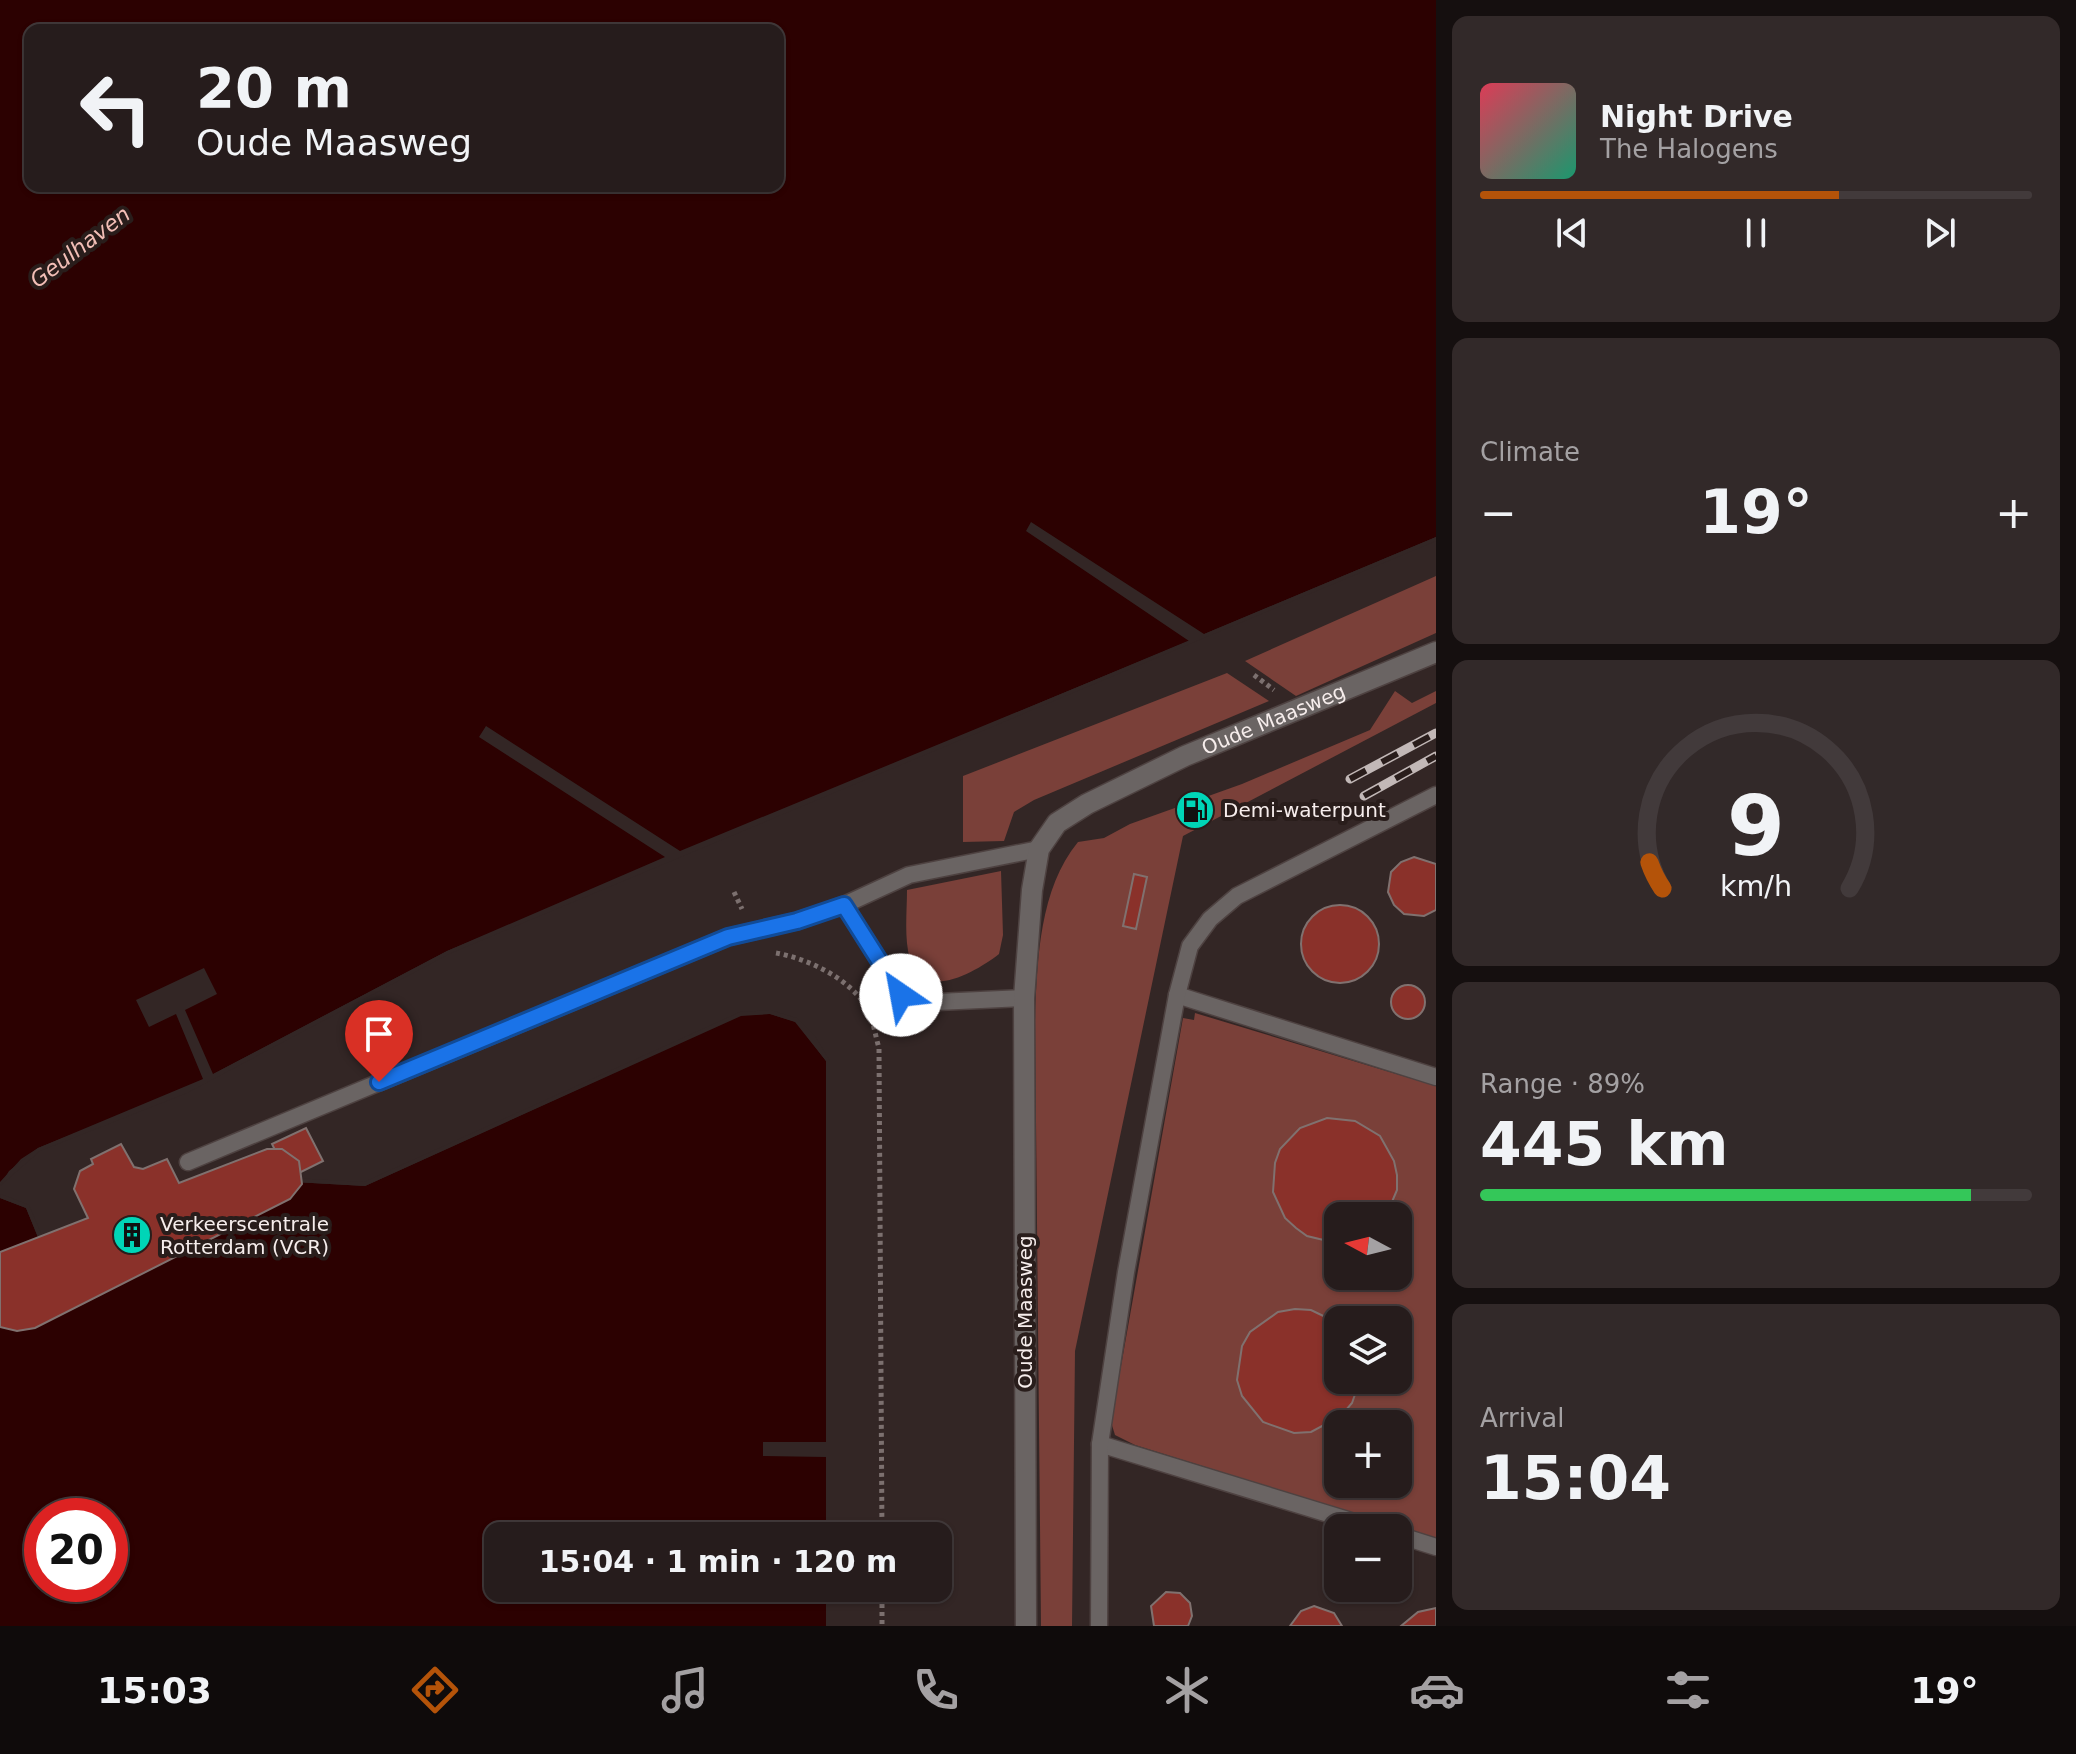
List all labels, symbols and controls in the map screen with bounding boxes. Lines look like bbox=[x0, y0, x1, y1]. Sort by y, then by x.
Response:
text: 20 m bbox=[196, 55, 352, 120]
icon: left bbox=[64, 56, 168, 160]
text: Night Drive bbox=[1600, 99, 1793, 134]
text: Oude Maasweg bbox=[196, 122, 472, 163]
text: The Halogens bbox=[1600, 134, 1778, 164]
water label: Geulhaven bbox=[25, 201, 135, 293]
icon: previous bbox=[1550, 211, 1594, 255]
icon: pause bbox=[1734, 211, 1778, 255]
icon: next bbox=[1918, 211, 1962, 255]
text: Climate bbox=[1480, 437, 1580, 467]
text: 19° bbox=[1699, 477, 1813, 547]
text: − bbox=[1480, 487, 1517, 538]
text: + bbox=[1995, 487, 2032, 538]
street label: Oude Maasweg bbox=[1198, 679, 1349, 760]
text: 9 bbox=[1727, 778, 1785, 875]
fuel station icon: Demi-waterpunt bbox=[1174, 789, 1216, 831]
place label: Demi-waterpunt bbox=[1223, 798, 1386, 822]
text: km/h bbox=[1720, 869, 1792, 903]
position arrow bbox=[859, 953, 943, 1037]
pin bbox=[345, 1000, 413, 1082]
icon: arrive bbox=[357, 1012, 401, 1056]
text: Range · 89% bbox=[1480, 1069, 1645, 1099]
text: 445 km bbox=[1480, 1109, 1729, 1179]
north arrow bbox=[1324, 1202, 1412, 1290]
map controls bbox=[1324, 1202, 1412, 1602]
place label: Verkeerscentrale Rotterdam (VCR) bbox=[160, 1212, 329, 1259]
building icon: Verkeerscentrale Rotterdam (VCR) bbox=[111, 1214, 153, 1256]
street label: Oude Maasweg bbox=[1013, 1235, 1037, 1389]
button: layers bbox=[1324, 1306, 1412, 1394]
text: Arrival bbox=[1480, 1403, 1564, 1433]
button: + bbox=[1324, 1410, 1412, 1498]
text: 15:04 bbox=[1480, 1443, 1671, 1513]
speed limit sign: 20 bbox=[24, 1498, 128, 1602]
button: − bbox=[1324, 1514, 1412, 1602]
text: 15:04 · 1 min · 120 m bbox=[539, 1544, 897, 1579]
icon: directions bbox=[407, 1662, 463, 1718]
icon: music bbox=[657, 1662, 713, 1718]
icon: phone bbox=[908, 1662, 964, 1718]
icon: climate bbox=[1159, 1662, 1215, 1718]
icon: car bbox=[1409, 1662, 1465, 1718]
icon: filters bbox=[1660, 1662, 1716, 1718]
text: 15:03 bbox=[97, 1670, 212, 1711]
text: 19° bbox=[1911, 1670, 1979, 1711]

